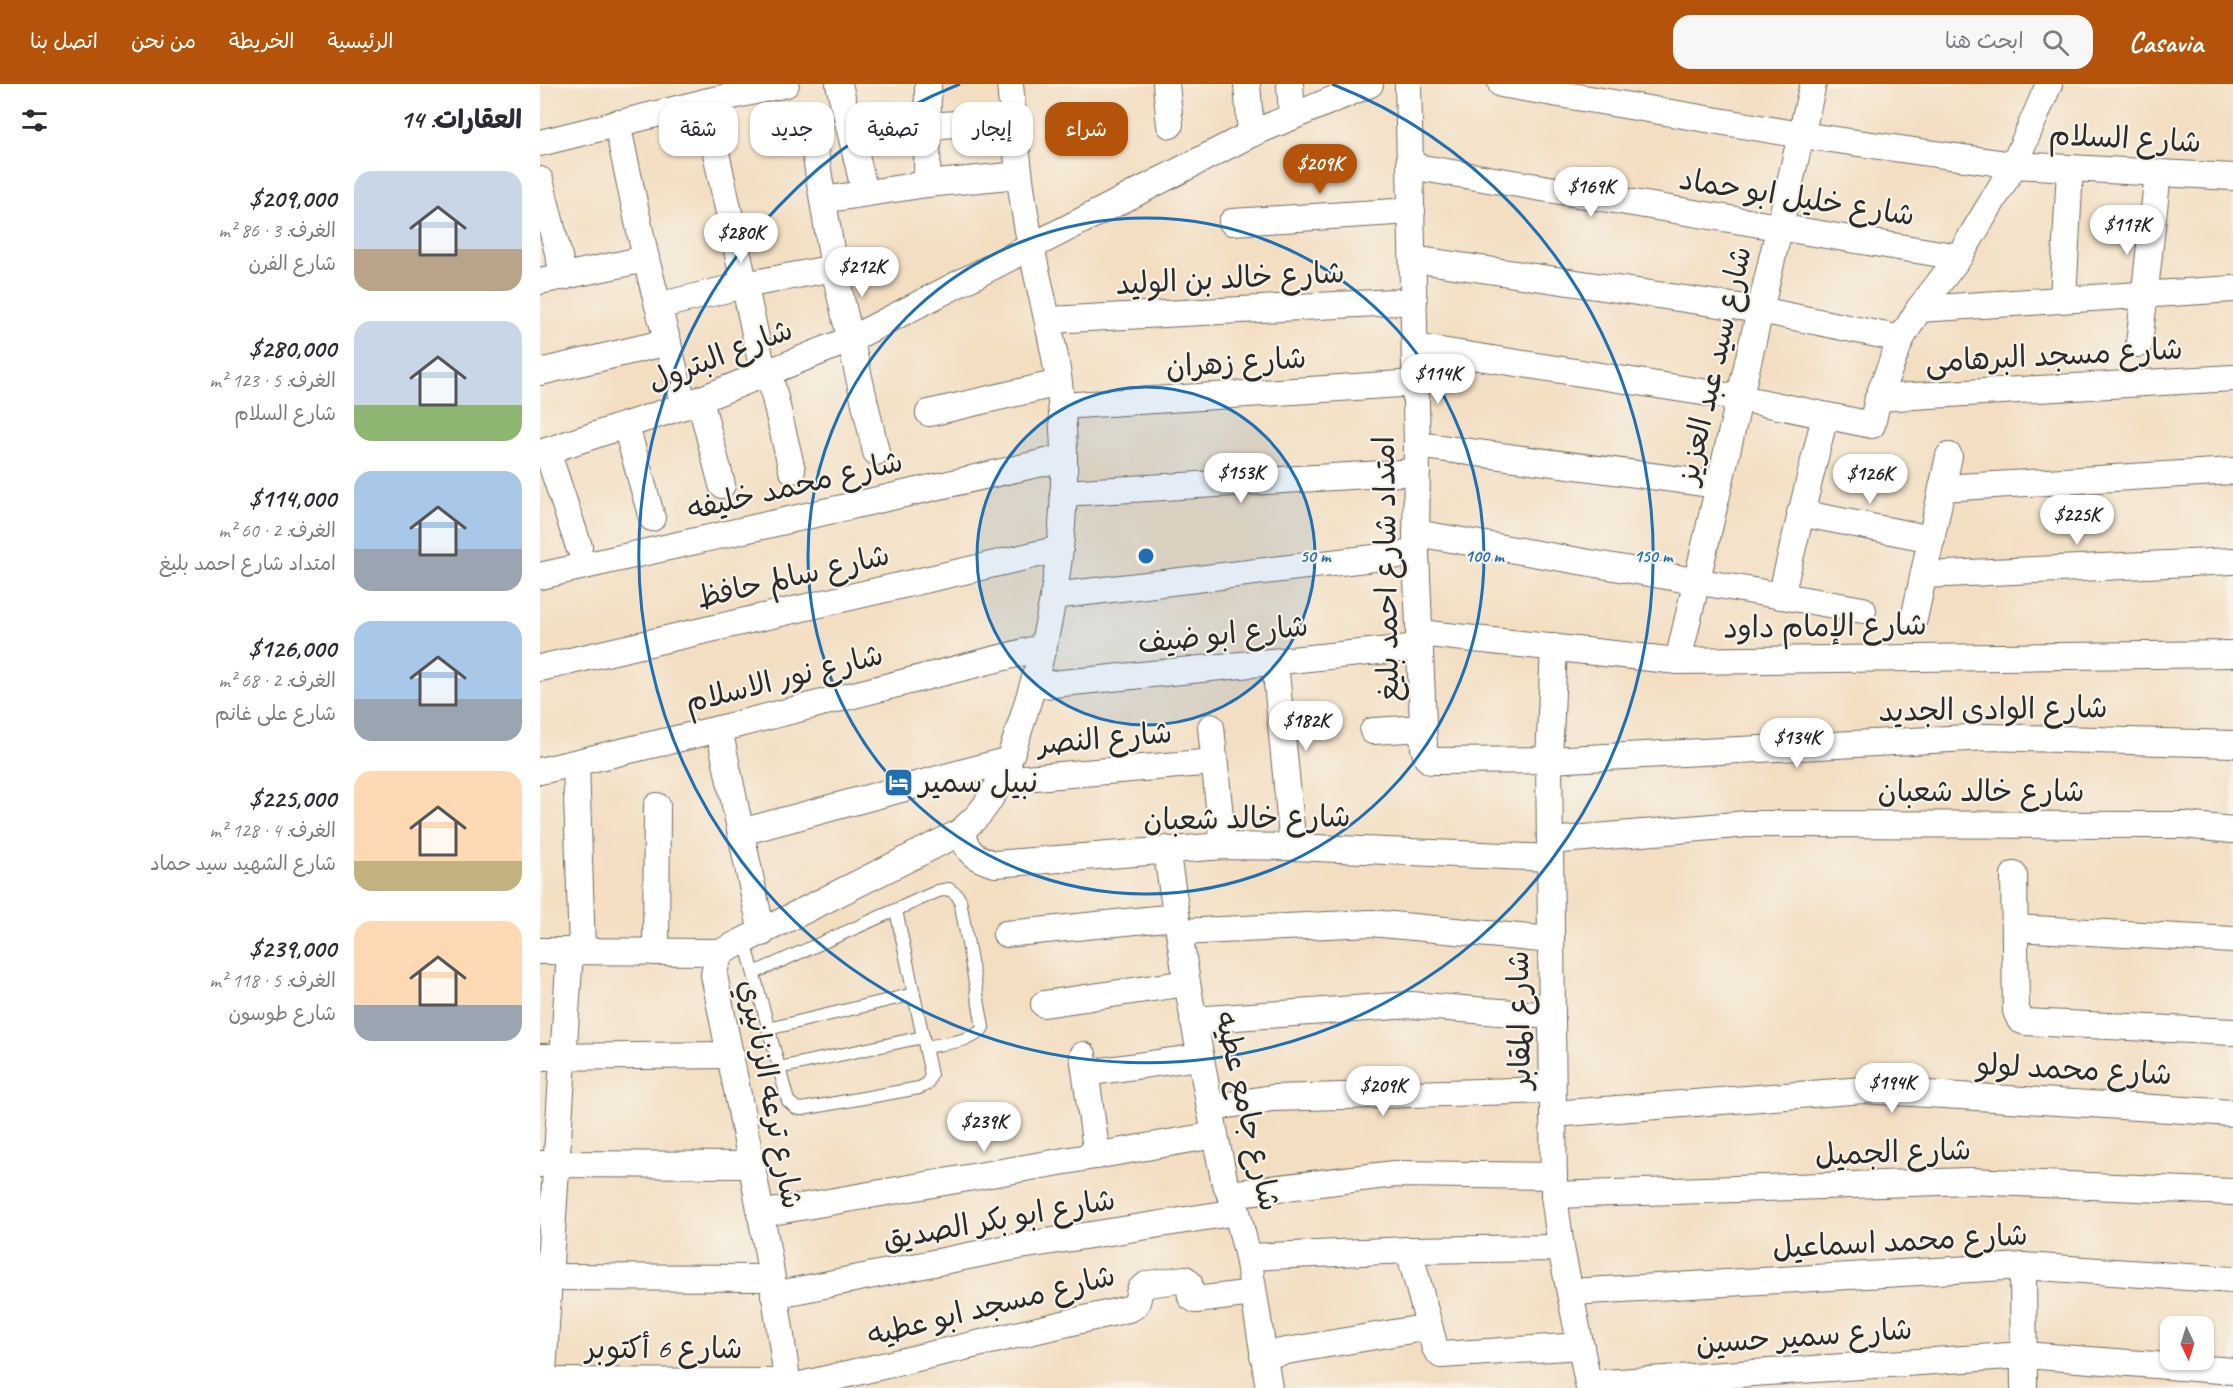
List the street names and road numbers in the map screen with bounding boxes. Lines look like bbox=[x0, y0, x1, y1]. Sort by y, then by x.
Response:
street label: شارع السلام bbox=[2048, 115, 2202, 164]
street label: شارع خليل ابو حماد bbox=[1676, 160, 1918, 236]
street label: شارع سيد عبد العزيز bbox=[1667, 242, 1762, 491]
street label: شارع خالد بن الوليد bbox=[1114, 253, 1346, 305]
street label: شارع البترول bbox=[642, 310, 799, 402]
street label: شارع مسجد البرهامى bbox=[1924, 329, 2184, 383]
street label: شارع زهران bbox=[1165, 338, 1308, 388]
street label: امتداد شارع احمد بليغ bbox=[1365, 436, 1409, 702]
street label: شارع محمد خليفه bbox=[684, 442, 907, 530]
street label: شارع سالم حافظ bbox=[693, 535, 894, 621]
street label: شارع الإمام داود bbox=[1723, 605, 1927, 650]
street label: شارع ابو ضيف bbox=[1136, 606, 1310, 664]
street label: شارع نور الاسلام bbox=[681, 635, 888, 724]
street label: شارع الوادى الجديد bbox=[1878, 688, 2108, 732]
street label: شارع النصر bbox=[1033, 713, 1174, 765]
street label: شارع خالد شعبان bbox=[1877, 772, 2085, 812]
street label: شارع خالد شعبان bbox=[1143, 797, 1351, 841]
street label: شارع المقابر bbox=[1499, 950, 1541, 1093]
street label: شارع ترعه الزنانيري bbox=[728, 976, 812, 1212]
street label: شارع جامع عطيه bbox=[1204, 1007, 1289, 1215]
street label: شارع محمد لولو bbox=[1973, 1045, 2173, 1095]
street label: شارع الجميل bbox=[1814, 1130, 1972, 1176]
street label: شارع ابو بكر الصديق bbox=[880, 1180, 1119, 1260]
street label: شارع محمد اسماعيل bbox=[1771, 1215, 2029, 1269]
street label: شارع مسجد ابو عطيه bbox=[863, 1256, 1119, 1356]
street label: شارع سمير حسين bbox=[1694, 1309, 1914, 1365]
street label: شارع 6 أكتوبر bbox=[583, 1329, 742, 1369]

